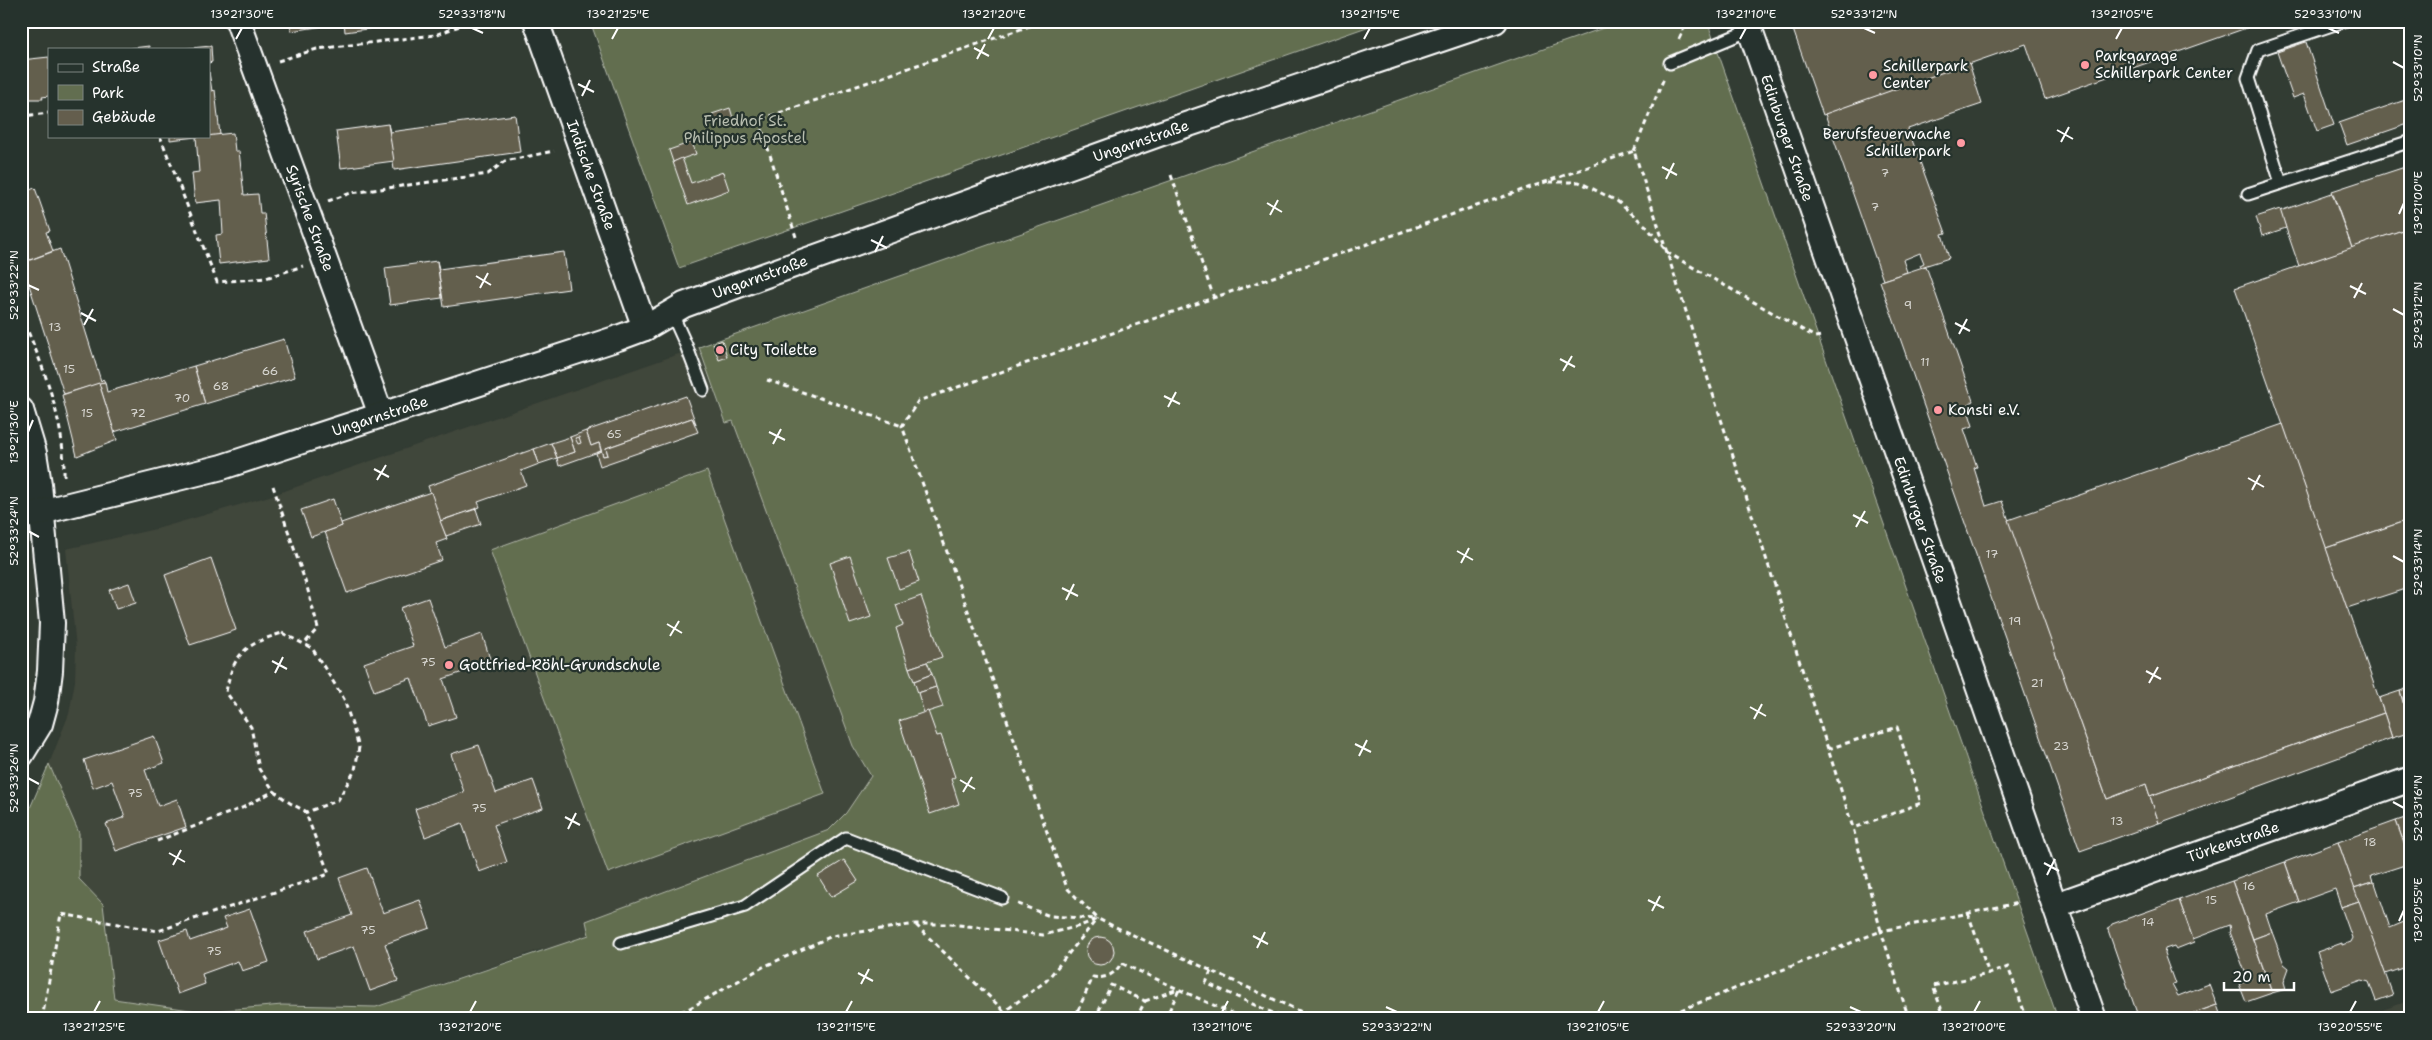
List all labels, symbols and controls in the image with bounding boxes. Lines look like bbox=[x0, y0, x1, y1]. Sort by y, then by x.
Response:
text: 13°21'30"E bbox=[210, 6, 274, 22]
text: 52°33'18"N bbox=[438, 6, 506, 22]
text: 13°21'25"E bbox=[587, 6, 649, 22]
text: 13°21'20"E bbox=[962, 6, 1026, 22]
text: 13°21'15"E bbox=[1340, 6, 1400, 22]
text: 13°21'10"E bbox=[1716, 6, 1776, 22]
text: 52°33'12"N bbox=[1831, 6, 1897, 22]
text: 13°21'05"E bbox=[2091, 6, 2153, 22]
text: 52°33'10"N bbox=[2294, 6, 2362, 22]
text: 52°33'10"N bbox=[2410, 34, 2426, 102]
place label: Parkgarage Schillerpark Center bbox=[2095, 46, 2233, 83]
legend bbox=[48, 48, 210, 138]
place label: Schillerpark Center bbox=[1883, 56, 1968, 93]
text: Straße bbox=[92, 57, 140, 77]
marker: Parkgarage Schillerpark Center bbox=[2079, 59, 2091, 71]
marker: Schillerpark Center bbox=[1867, 69, 1879, 81]
street label: Edinburger Straße bbox=[1756, 72, 1818, 204]
text: Park bbox=[92, 83, 124, 103]
text: Gebäude bbox=[92, 107, 156, 127]
park label: Friedhof St. Philippus Apostel bbox=[684, 111, 807, 148]
street label: Ungarnstraße bbox=[1090, 115, 1192, 167]
street label: Indische Straße bbox=[562, 117, 620, 233]
place label: Berufsfeuerwache Schillerpark bbox=[1823, 124, 1951, 161]
marker: Berufsfeuerwache Schillerpark bbox=[1955, 137, 1967, 149]
street label: Syrische Straße bbox=[281, 162, 339, 274]
house number: 7 bbox=[1881, 165, 1889, 181]
text: 13°21'00"E bbox=[2410, 171, 2426, 235]
house number: 7 bbox=[1871, 199, 1879, 215]
text: 52°33'22"N bbox=[6, 250, 22, 320]
street label: Ungarnstraße bbox=[710, 250, 810, 304]
text: 52°33'12"N bbox=[2410, 282, 2426, 348]
house number: 9 bbox=[1904, 297, 1912, 313]
house number: 13 bbox=[49, 319, 61, 335]
place label: City Toilette bbox=[730, 340, 817, 360]
marker: City Toilette bbox=[714, 344, 726, 356]
house number: 11 bbox=[1920, 354, 1930, 370]
house number: 15 bbox=[63, 361, 75, 377]
house number: 66 bbox=[262, 363, 278, 379]
house number: 68 bbox=[213, 378, 229, 394]
house number: 70 bbox=[174, 390, 190, 406]
street label: Ungarnstraße bbox=[329, 391, 431, 441]
text: 13°21'30"E bbox=[6, 400, 22, 464]
place label: Konsti e.V. bbox=[1948, 400, 2020, 420]
marker: Konsti e.V. bbox=[1932, 404, 1944, 416]
house number: 15 bbox=[81, 405, 93, 421]
house number: 72 bbox=[130, 405, 146, 421]
house number: 65 bbox=[606, 426, 622, 442]
street label: Edinburger Straße bbox=[1889, 454, 1951, 586]
text: 52°33'24"N bbox=[6, 496, 22, 566]
text: 52°33'14"N bbox=[2410, 529, 2426, 595]
house number: 17 bbox=[1986, 546, 1998, 562]
house number: 19 bbox=[2009, 613, 2021, 629]
house number: 75 bbox=[420, 654, 436, 670]
place label: Gottfried-Röhl-Grundschule bbox=[459, 655, 660, 675]
marker: Gottfried-Röhl-Grundschule bbox=[443, 659, 455, 671]
house number: 21 bbox=[2031, 675, 2043, 691]
house number: 23 bbox=[2053, 738, 2069, 754]
text: 52°33'26"N bbox=[6, 743, 22, 813]
text: 52°33'16"N bbox=[2410, 775, 2426, 841]
house number: 75 bbox=[127, 785, 143, 801]
house number: 75 bbox=[471, 800, 487, 816]
house number: 13 bbox=[2111, 813, 2123, 829]
street label: Türkenstraße bbox=[2184, 817, 2282, 867]
house number: 18 bbox=[2363, 834, 2377, 850]
text: 13°20'55"E bbox=[2410, 877, 2426, 943]
house number: 16 bbox=[2242, 878, 2256, 894]
house number: 15 bbox=[2205, 892, 2217, 908]
house number: 14 bbox=[2142, 914, 2154, 930]
house number: 75 bbox=[360, 922, 376, 938]
house number: 75 bbox=[206, 943, 222, 959]
scale bar bbox=[2224, 960, 2294, 992]
text: 20 m bbox=[2232, 967, 2271, 987]
text: 13°21'25"E bbox=[63, 1019, 125, 1035]
text: 13°21'20"E bbox=[438, 1019, 502, 1035]
text: 13°21'15"E bbox=[816, 1019, 876, 1035]
text: 13°21'10"E bbox=[1192, 1019, 1252, 1035]
text: 52°33'22"N bbox=[1362, 1019, 1432, 1035]
text: 13°21'05"E bbox=[1567, 1019, 1629, 1035]
text: 52°33'20"N bbox=[1826, 1019, 1896, 1035]
text: 13°21'00"E bbox=[1942, 1019, 2006, 1035]
text: 13°20'55"E bbox=[2317, 1019, 2383, 1035]

